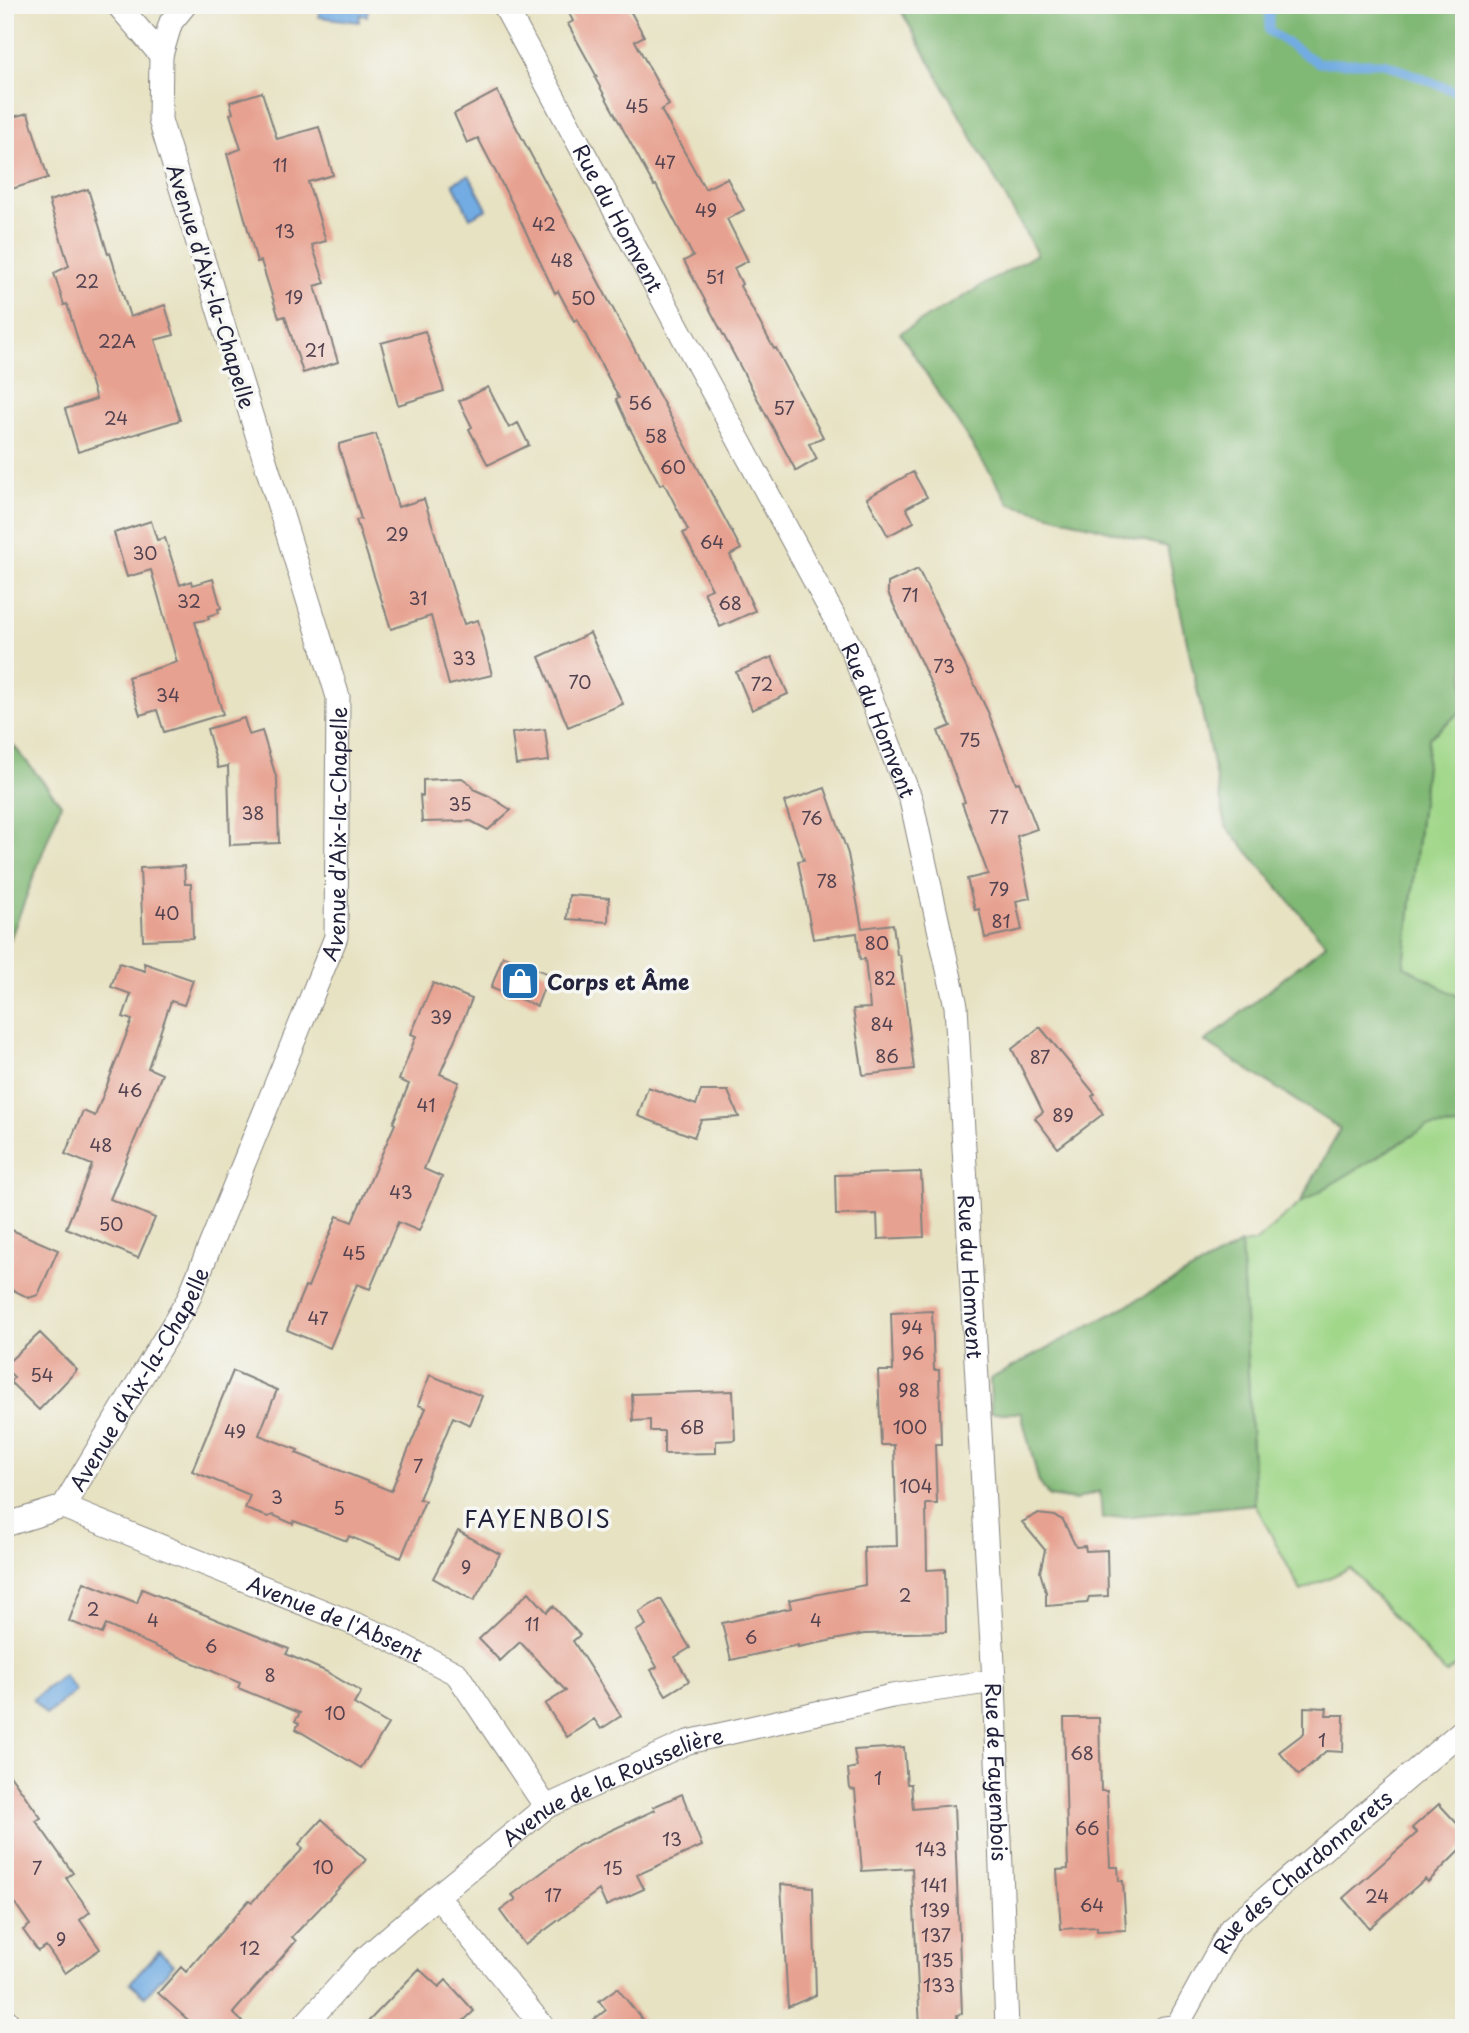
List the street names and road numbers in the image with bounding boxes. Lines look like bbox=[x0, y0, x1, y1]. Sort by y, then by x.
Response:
street label: Rue du Homvent bbox=[566, 138, 672, 298]
street label: Avenue d'Aix-la-Chapelle bbox=[160, 160, 264, 412]
street label: Rue du Homvent bbox=[835, 636, 924, 802]
street label: Avenue d'Aix-la-Chapelle bbox=[312, 707, 354, 965]
street label: Rue du Homvent bbox=[951, 1194, 992, 1360]
street label: Avenue d'Aix-la-Chapelle bbox=[61, 1262, 216, 1497]
street label: Avenue de l'Absent bbox=[243, 1567, 429, 1670]
street label: Rue de Fayembois bbox=[978, 1682, 1017, 1862]
street label: Avenue de la Rousselière bbox=[494, 1719, 726, 1853]
street label: Rue des Chardonnerets bbox=[1204, 1782, 1399, 1959]

